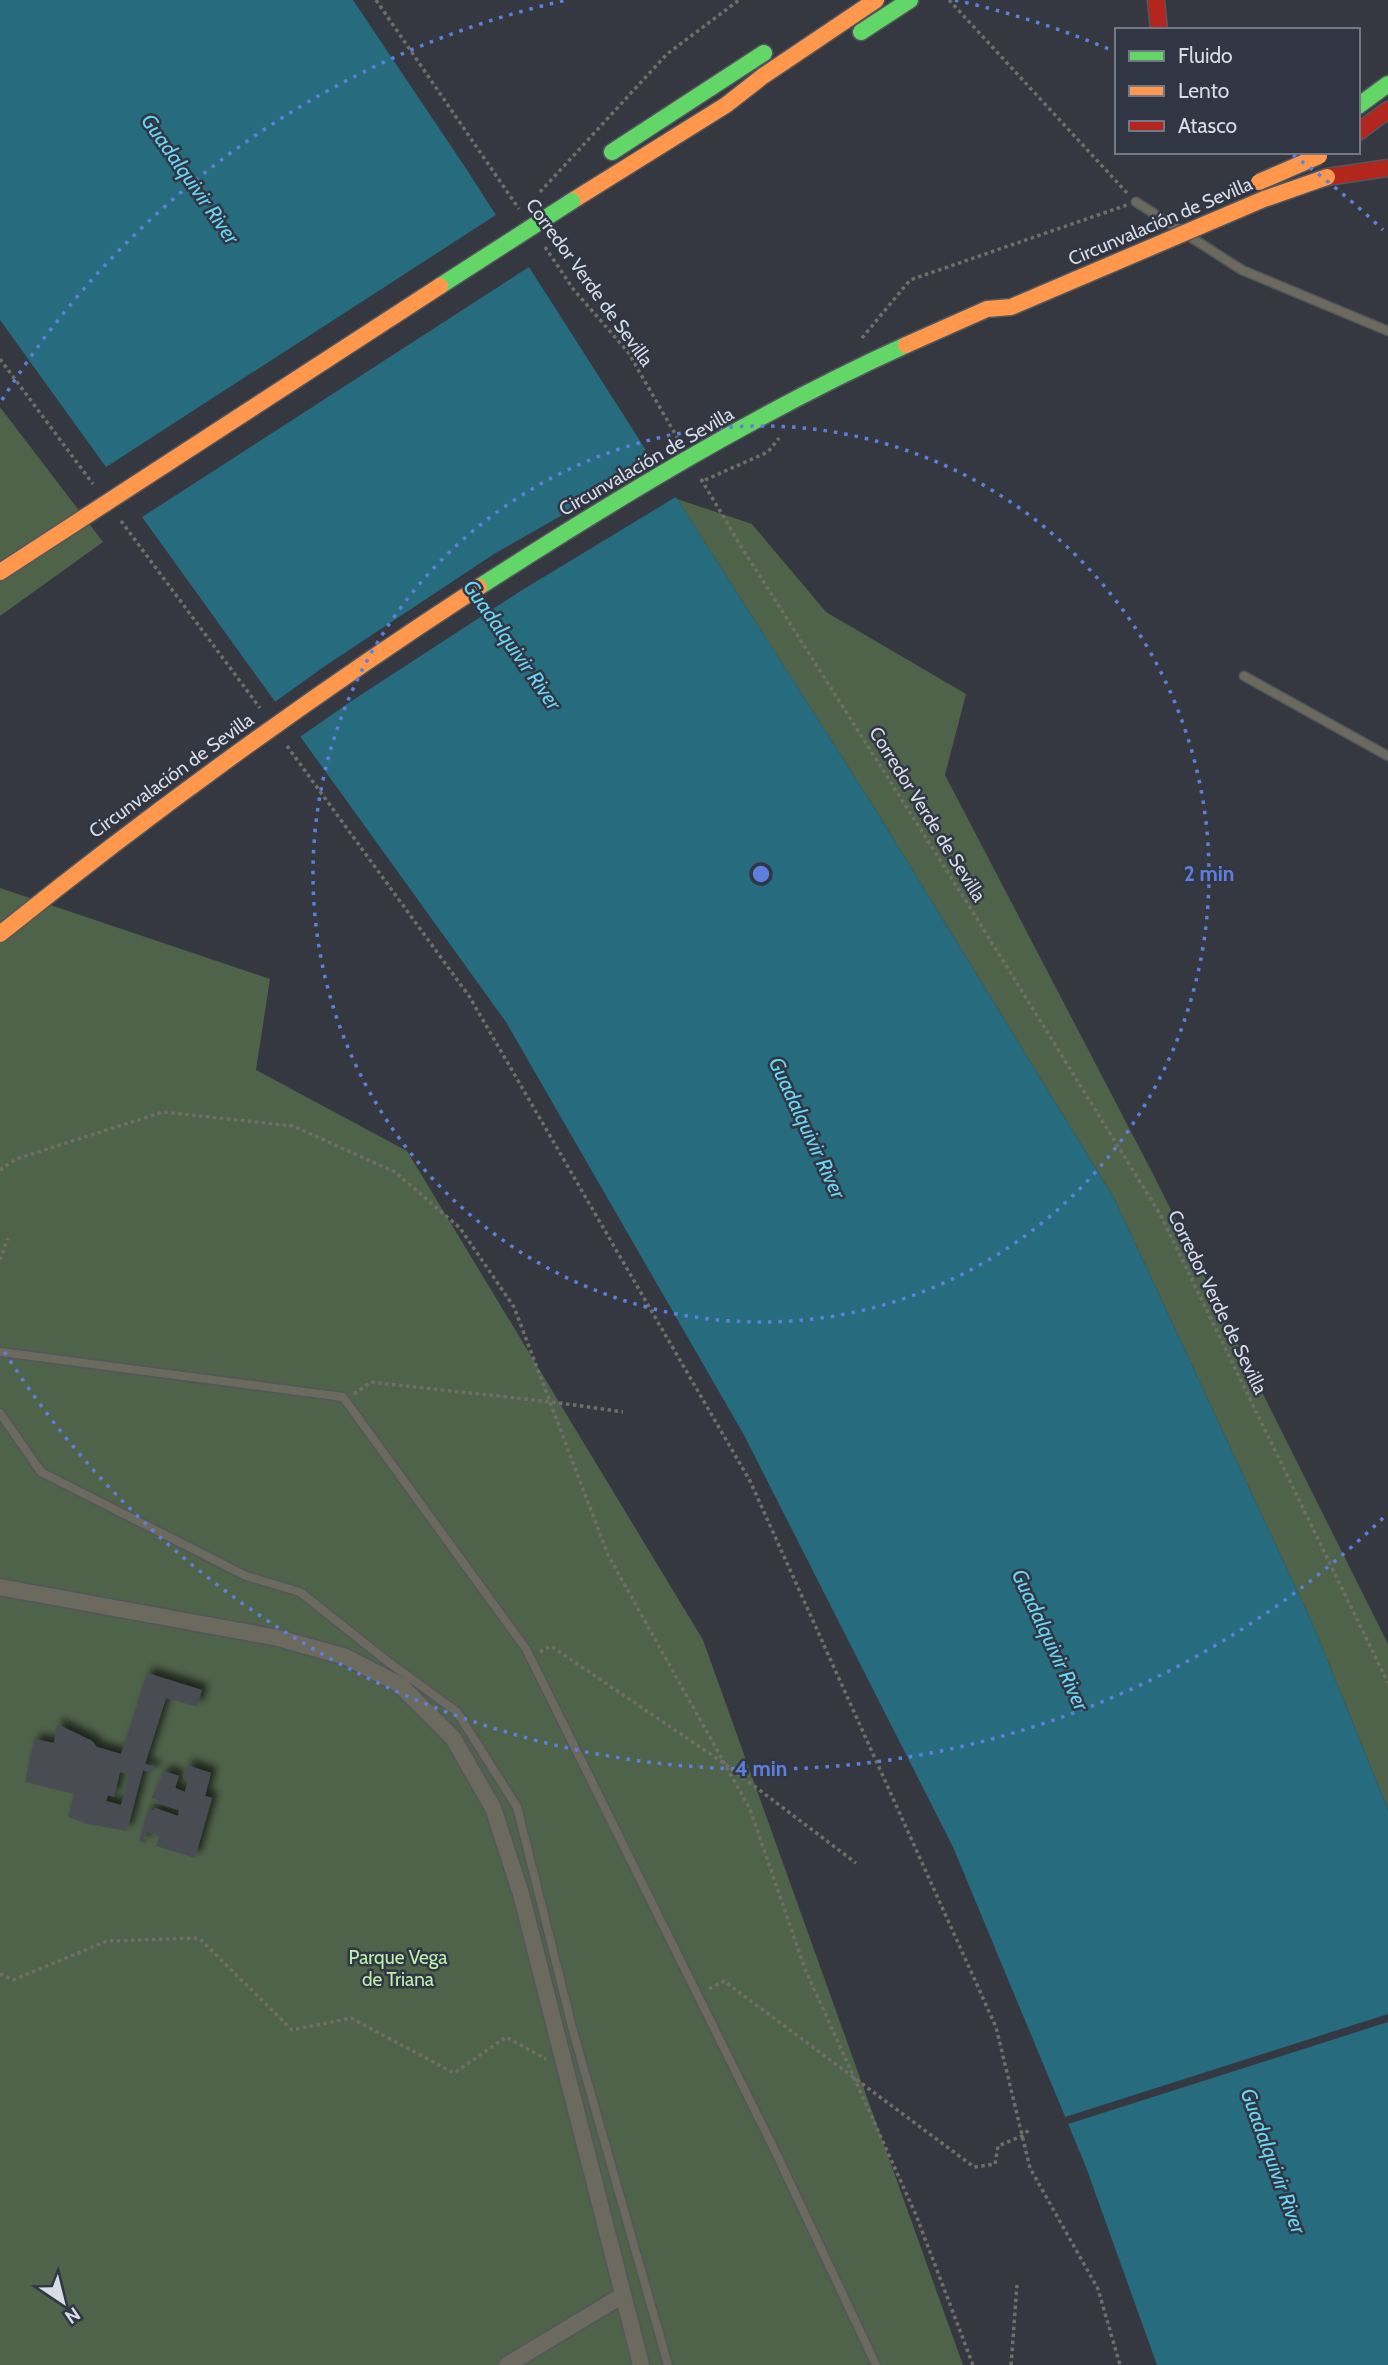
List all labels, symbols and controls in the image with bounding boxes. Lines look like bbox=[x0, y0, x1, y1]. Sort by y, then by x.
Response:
legend bbox=[1115, 28, 1360, 154]
text: Fluido bbox=[1178, 43, 1233, 68]
text: Lento bbox=[1178, 78, 1229, 103]
water label: Guadalquivir River bbox=[136, 109, 245, 250]
text: Atasco bbox=[1178, 113, 1237, 138]
street label: Circunvalación de Sevilla bbox=[1065, 172, 1256, 271]
street label: Corredor Verde de Sevilla bbox=[521, 194, 658, 371]
street label: Circunvalación de Sevilla bbox=[555, 402, 738, 521]
water label: Guadalquivir River bbox=[458, 575, 567, 716]
street label: Circunvalación de Sevilla bbox=[85, 708, 258, 843]
street label: Corredor Verde de Sevilla bbox=[864, 723, 991, 906]
text: 2 min bbox=[1184, 861, 1234, 886]
centre of rings bbox=[749, 862, 773, 886]
water label: Guadalquivir River bbox=[764, 1053, 852, 1204]
street label: Corredor Verde de Sevilla bbox=[1163, 1206, 1272, 1398]
water label: Guadalquivir River bbox=[1007, 1565, 1095, 1716]
text: 4 min bbox=[735, 1756, 787, 1781]
park label: Parque Vega de Triana bbox=[349, 1946, 447, 1991]
water label: Guadalquivir River bbox=[1236, 2085, 1312, 2238]
north arrow bbox=[28, 2267, 98, 2337]
text: N bbox=[60, 2302, 85, 2329]

